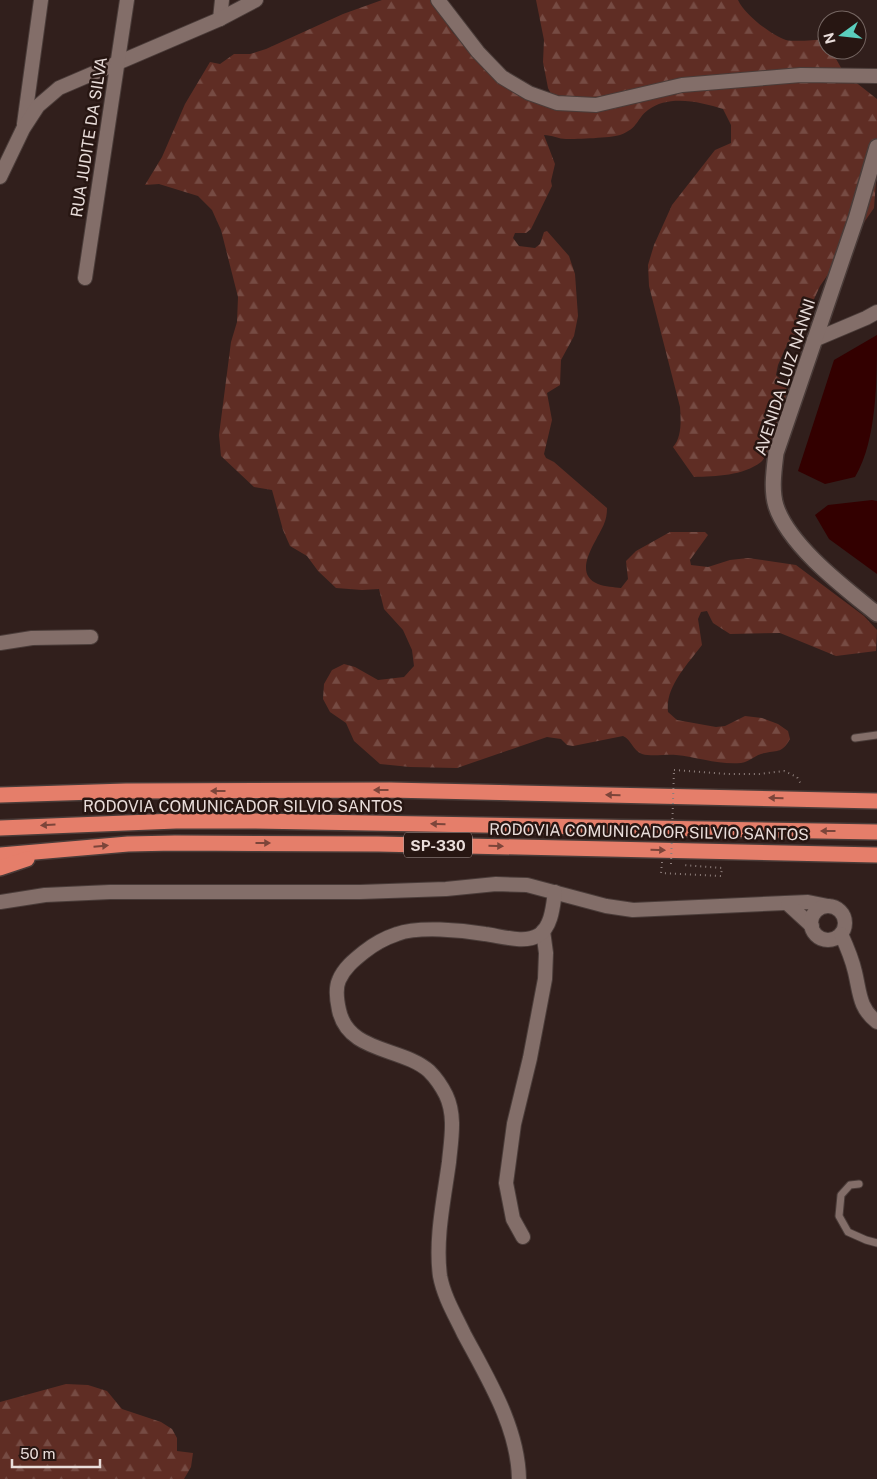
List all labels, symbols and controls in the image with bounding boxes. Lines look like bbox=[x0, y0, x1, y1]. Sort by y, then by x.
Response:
north arrow bbox=[817, 10, 867, 60]
text: N bbox=[820, 31, 839, 46]
street label: RUA JUDITE DA SILVA bbox=[67, 55, 111, 219]
street label: AVENIDA LUIZ NANNI bbox=[751, 296, 819, 458]
one-way arrow bbox=[373, 786, 389, 794]
one-way arrow bbox=[210, 787, 226, 795]
one-way arrow bbox=[605, 790, 621, 798]
one-way arrow bbox=[768, 794, 784, 802]
street label: RODOVIA COMUNICADOR SILVIO SANTOS bbox=[83, 797, 403, 816]
one-way arrow bbox=[430, 820, 446, 828]
street label: RODOVIA COMUNICADOR SILVIO SANTOS bbox=[489, 820, 809, 844]
one-way arrow bbox=[40, 822, 56, 830]
one-way arrow bbox=[820, 827, 836, 835]
road number: SP-330 bbox=[404, 832, 472, 858]
one-way arrow bbox=[255, 839, 271, 847]
one-way arrow bbox=[93, 842, 109, 850]
one-way arrow bbox=[488, 842, 504, 850]
one-way arrow bbox=[650, 846, 666, 854]
scale bar bbox=[12, 1436, 100, 1468]
text: 50 m bbox=[20, 1445, 55, 1462]

